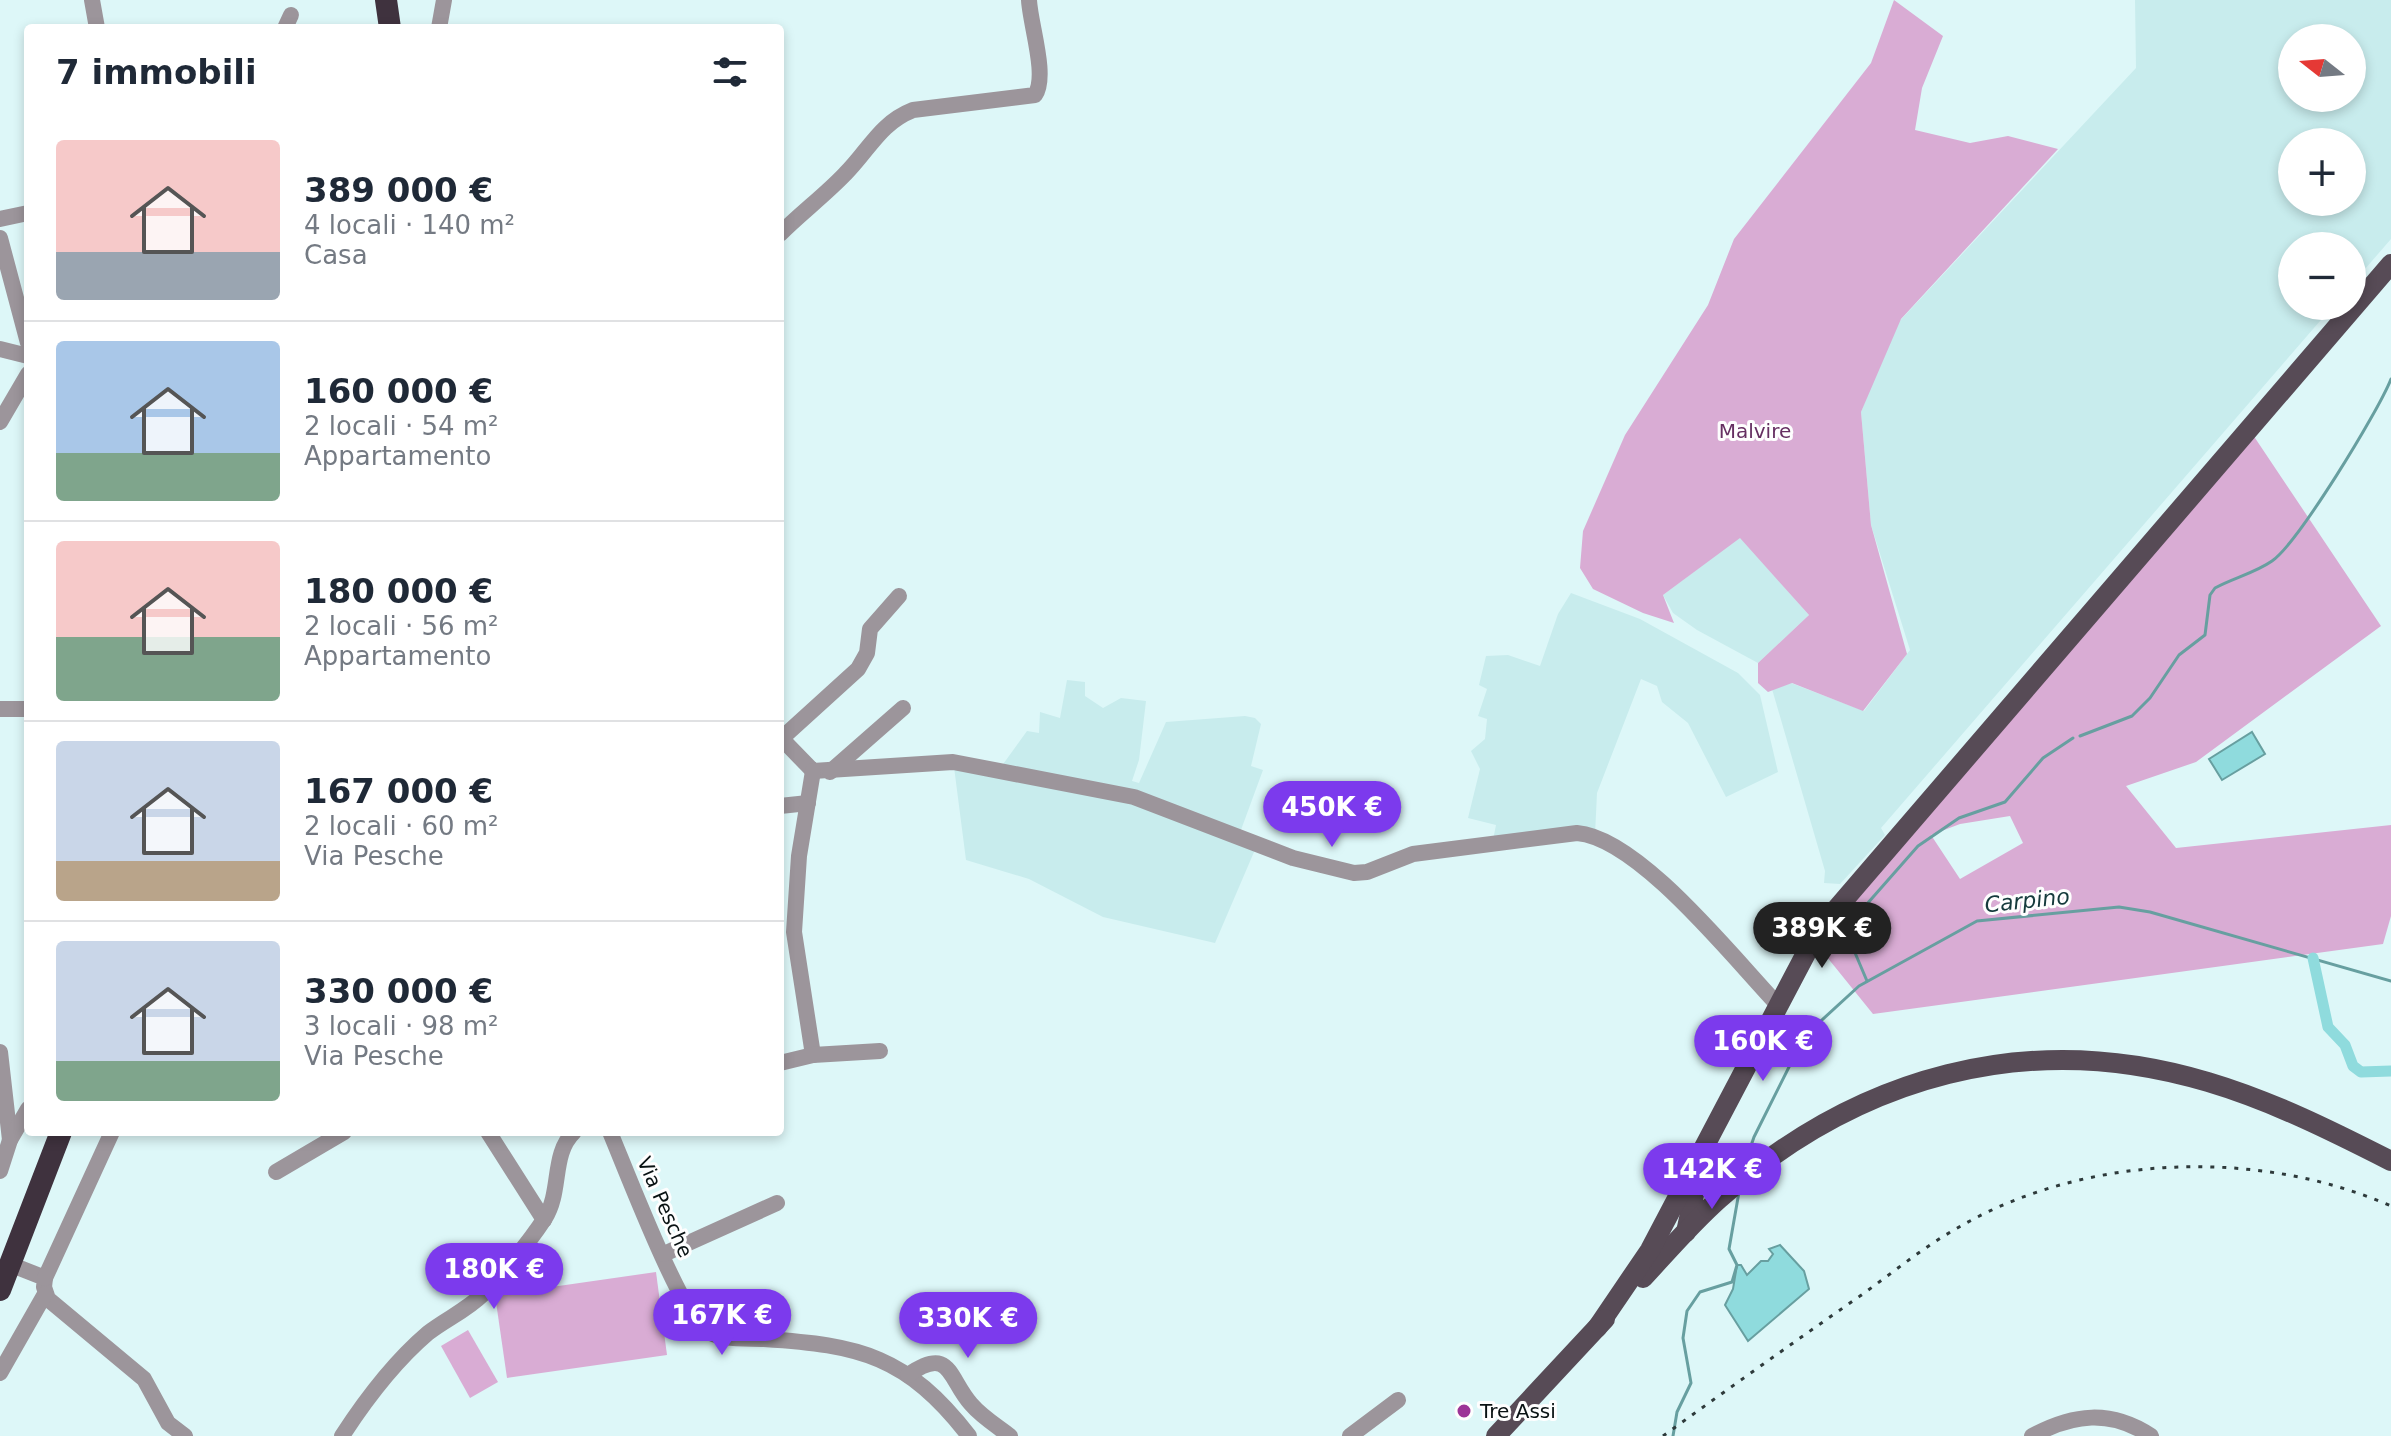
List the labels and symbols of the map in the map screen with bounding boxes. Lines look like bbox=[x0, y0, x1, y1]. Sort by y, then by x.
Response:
north arrow bbox=[2278, 24, 2366, 112]
park label: Malvire bbox=[1719, 419, 1791, 443]
pin: 450K € bbox=[1267, 781, 1397, 849]
water label: Carpino bbox=[1983, 884, 2071, 917]
pin: 389K € bbox=[1757, 902, 1887, 970]
pin: 160K € bbox=[1698, 1015, 1828, 1083]
pin: 142K € bbox=[1647, 1143, 1777, 1211]
street label: Via Pesche bbox=[632, 1153, 698, 1261]
pin: 180K € bbox=[429, 1243, 559, 1311]
pin: 167K € bbox=[657, 1289, 787, 1357]
pin: 330K € bbox=[903, 1292, 1033, 1360]
place label: Tre Assi bbox=[1479, 1399, 1556, 1423]
marker: Tre Assi bbox=[1455, 1402, 1473, 1420]

